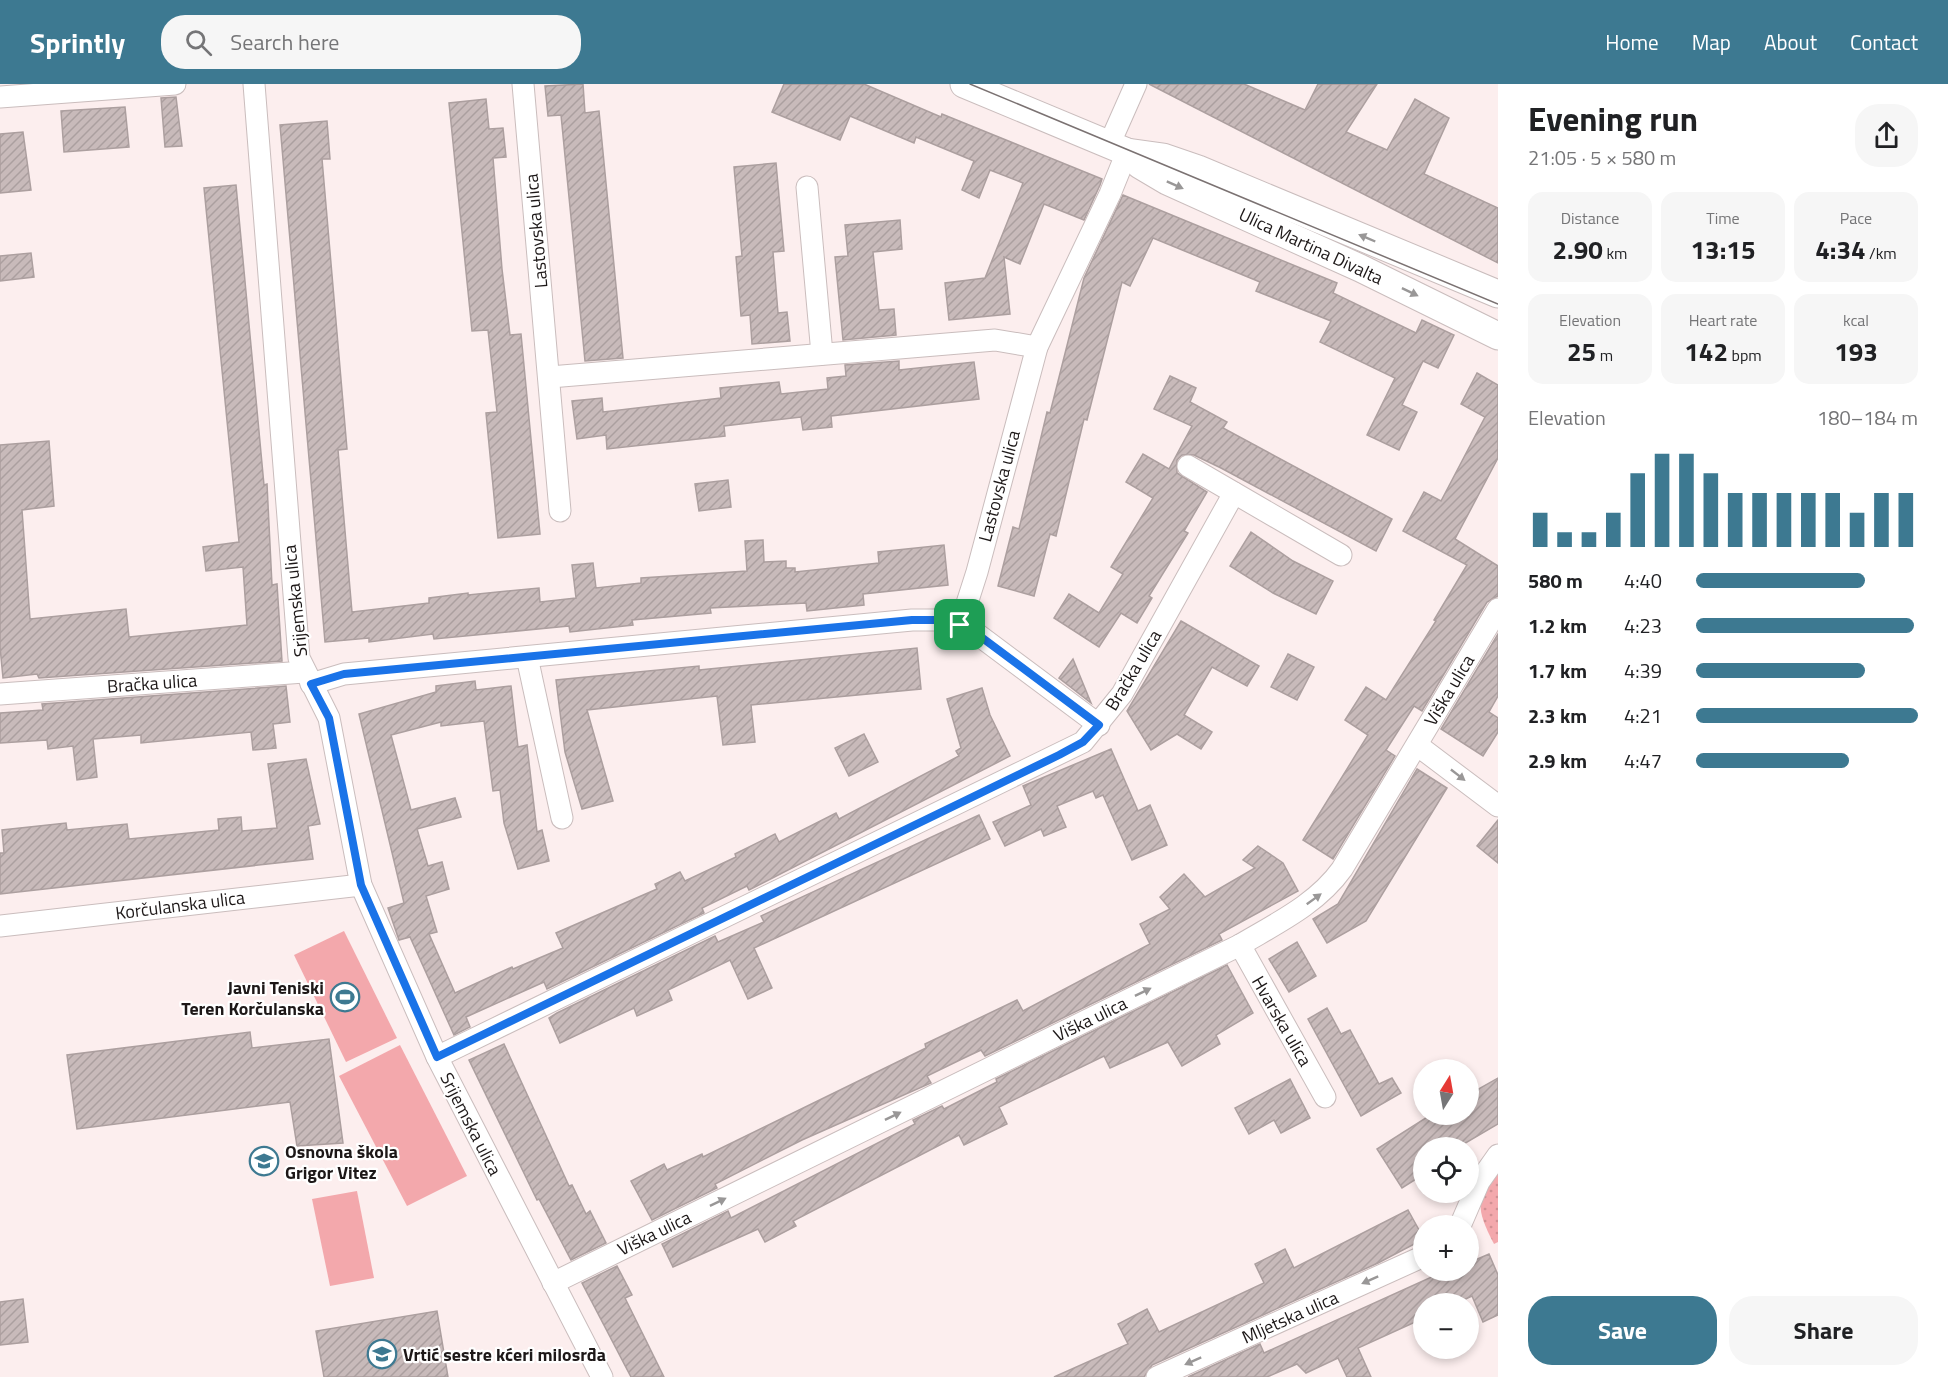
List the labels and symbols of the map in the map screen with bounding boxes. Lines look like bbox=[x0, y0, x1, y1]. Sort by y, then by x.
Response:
street label: Lastovska ulica bbox=[518, 173, 554, 289]
one-way arrow bbox=[1166, 181, 1184, 190]
street label: Ulica Martina Divalta bbox=[1234, 201, 1388, 291]
one-way arrow bbox=[1358, 233, 1376, 242]
one-way arrow bbox=[1401, 287, 1418, 296]
street label: Lastovska ulica bbox=[971, 427, 1027, 545]
street label: Srijemska ulica bbox=[276, 544, 314, 658]
pin bbox=[934, 599, 985, 650]
street label: Bračka ulica bbox=[1098, 624, 1168, 716]
street label: Viška ulica bbox=[1417, 649, 1481, 731]
street label: Bračka ulica bbox=[106, 666, 198, 700]
one-way arrow bbox=[1450, 768, 1466, 781]
street label: Korčulanska ulica bbox=[114, 884, 246, 926]
one-way arrow bbox=[1306, 893, 1322, 905]
street label: Hvarska ulica bbox=[1245, 971, 1319, 1071]
place label: Javni Teniski Teren Korčulanska bbox=[181, 974, 324, 1022]
sports icon: Javni Teniski Teren Korčulanska bbox=[329, 981, 361, 1013]
one-way arrow bbox=[1135, 988, 1152, 997]
street label: Viška ulica bbox=[1049, 990, 1131, 1048]
north arrow bbox=[1413, 1059, 1479, 1125]
street label: Srijemska ulica bbox=[433, 1068, 509, 1180]
one-way arrow bbox=[884, 1111, 902, 1121]
place label: Osnovna škola Grigor Vitez bbox=[285, 1138, 398, 1186]
school or university icon: Osnovna škola Grigor Vitez bbox=[248, 1145, 280, 1177]
one-way arrow bbox=[710, 1197, 727, 1206]
street label: Viška ulica bbox=[613, 1204, 695, 1262]
one-way arrow bbox=[1362, 1276, 1379, 1285]
street label: Mljetska ulica bbox=[1237, 1284, 1343, 1350]
school or university icon: Vrtić sestre kćeri milosrđa bbox=[366, 1338, 398, 1370]
place label: Vrtić sestre kćeri milosrđa bbox=[403, 1341, 606, 1368]
one-way arrow bbox=[1184, 1356, 1201, 1365]

